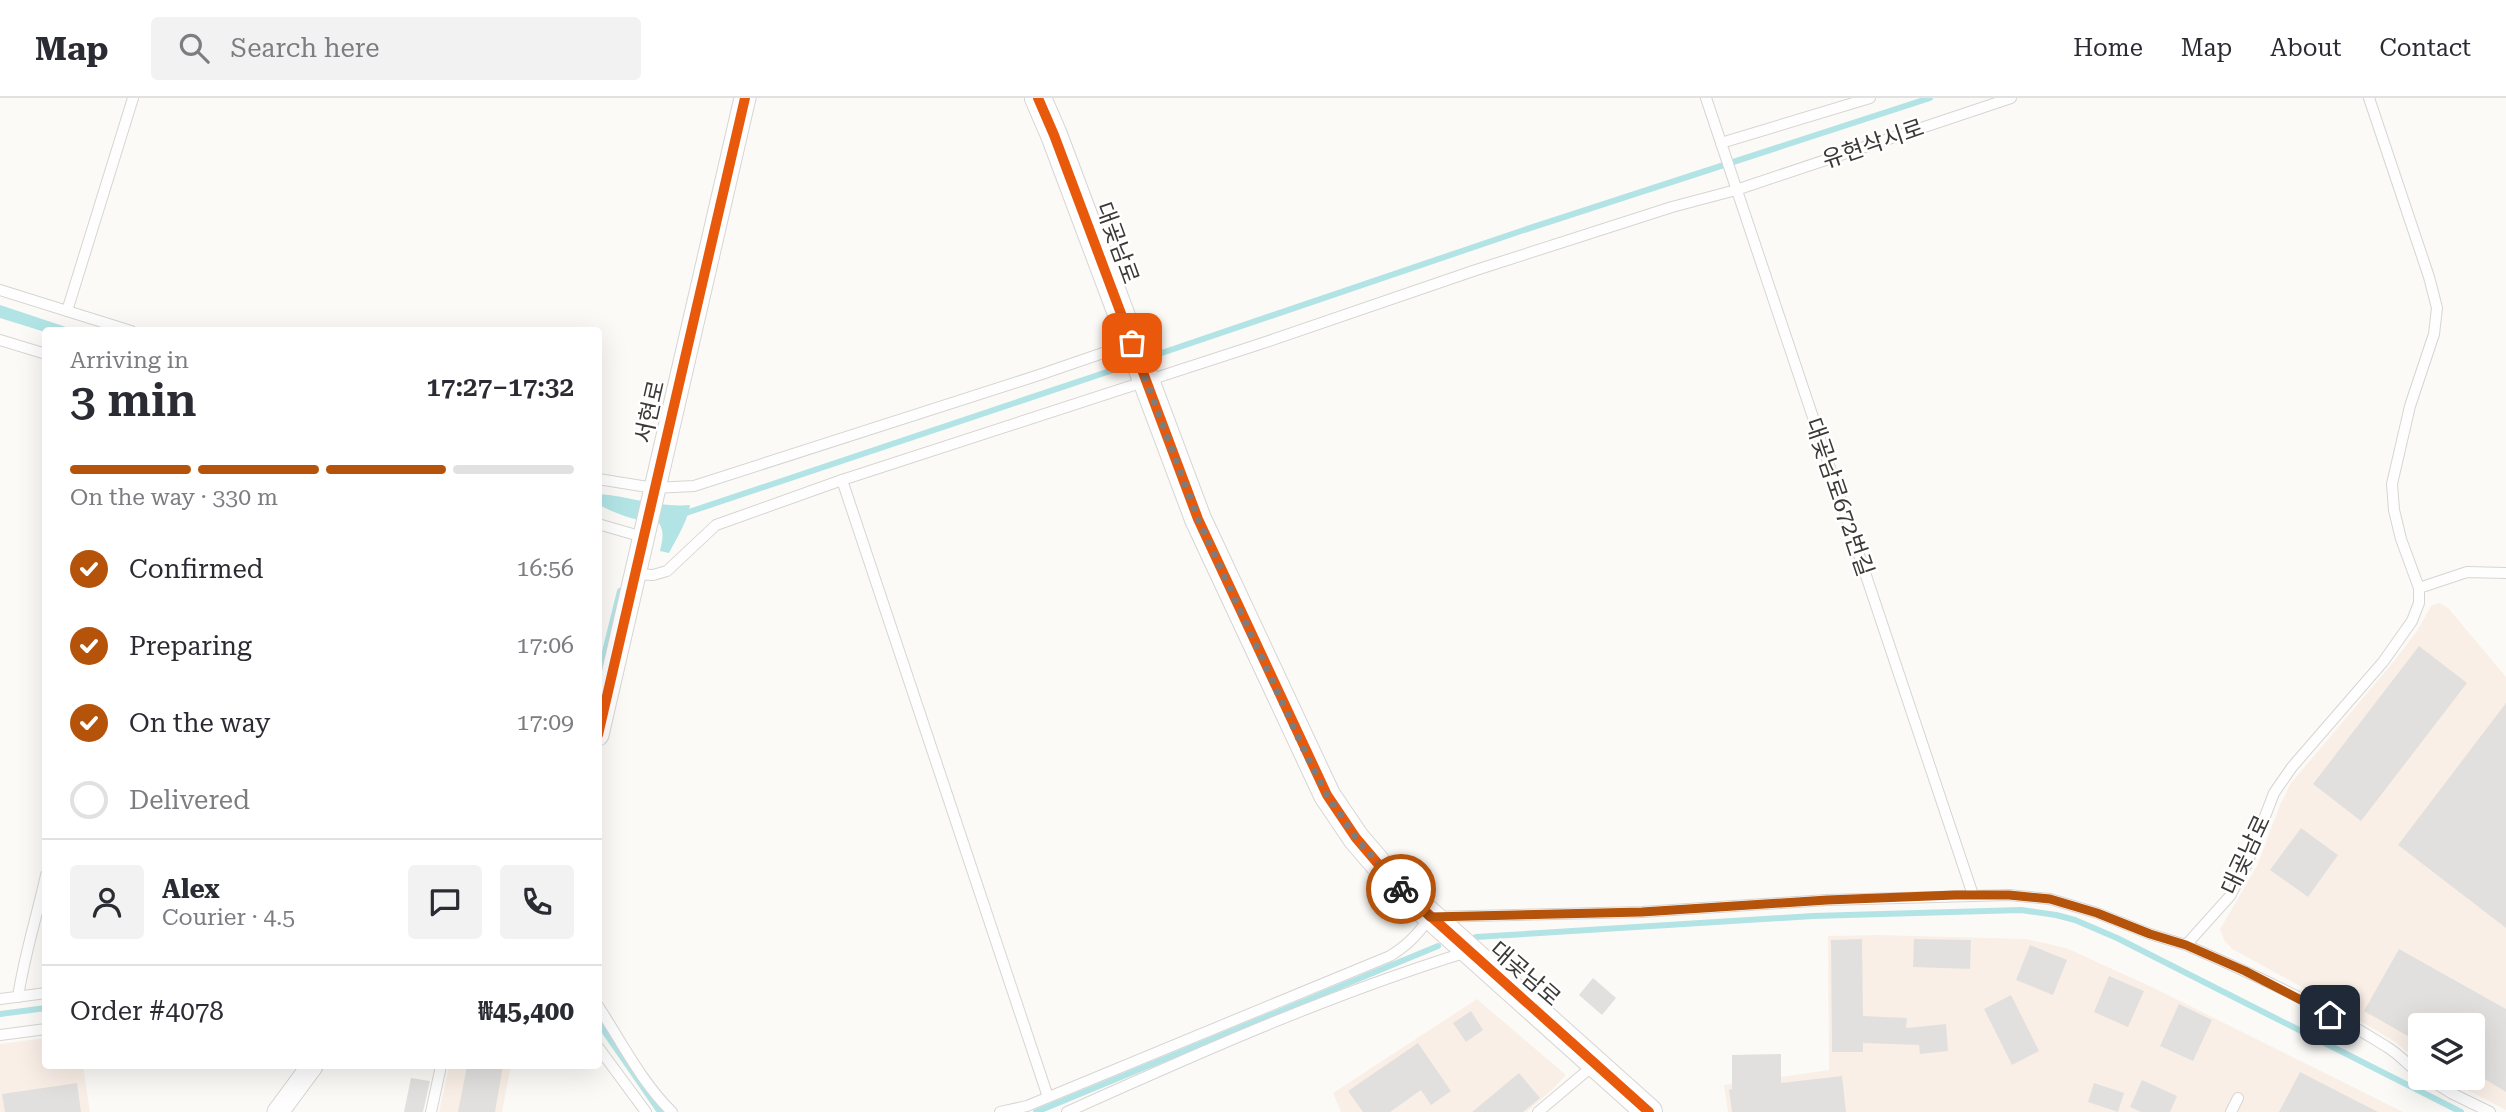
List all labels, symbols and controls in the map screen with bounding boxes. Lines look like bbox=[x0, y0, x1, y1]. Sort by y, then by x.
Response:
search box bbox=[151, 17, 641, 80]
text: Map bbox=[35, 29, 109, 68]
icon: search bbox=[175, 29, 213, 67]
text: Search here bbox=[231, 33, 380, 63]
text: Home bbox=[2073, 34, 2143, 62]
text: Map bbox=[2181, 34, 2232, 62]
text: About bbox=[2270, 34, 2341, 62]
text: Contact bbox=[2379, 34, 2471, 62]
street label: 유현삭시로 bbox=[1819, 114, 1927, 174]
street label: 대곶남로 bbox=[1090, 199, 1144, 287]
pin bbox=[1102, 313, 1162, 373]
icon: bag bbox=[1113, 324, 1151, 362]
text: Arriving in bbox=[70, 347, 189, 374]
text: 17:27–17:32 bbox=[426, 372, 574, 402]
text: 3 min bbox=[70, 373, 197, 427]
street label: 서현로 bbox=[630, 378, 670, 446]
street label: 대곶남로672번길 bbox=[1799, 414, 1879, 580]
text: On the way · 330 m bbox=[70, 484, 278, 511]
icon: check bbox=[70, 550, 108, 588]
text: Confirmed bbox=[129, 554, 264, 584]
text: 16:56 bbox=[517, 555, 574, 582]
icon: check bbox=[70, 627, 108, 665]
text: Preparing bbox=[129, 631, 252, 661]
text: 17:06 bbox=[517, 632, 574, 659]
icon: check bbox=[70, 704, 108, 742]
text: On the way bbox=[129, 708, 270, 738]
text: 17:09 bbox=[517, 709, 574, 736]
text: Delivered bbox=[129, 785, 250, 815]
street label: 대곶남로 bbox=[2216, 811, 2276, 899]
courier bbox=[1366, 854, 1436, 924]
button: person bbox=[70, 865, 144, 939]
button: chat bbox=[408, 865, 482, 939]
button: phone bbox=[500, 865, 574, 939]
icon: bike bbox=[1382, 870, 1420, 908]
text: Alex bbox=[162, 874, 220, 904]
text: Courier · 4.5 bbox=[162, 904, 295, 931]
street label: 대곶남로 bbox=[1484, 936, 1566, 1012]
pin bbox=[2300, 985, 2360, 1045]
text: Order #4078 bbox=[70, 996, 224, 1026]
text: ₩45,400 bbox=[478, 996, 574, 1026]
icon: home bbox=[2311, 996, 2349, 1034]
map controls bbox=[2408, 1013, 2485, 1090]
button: layers bbox=[2408, 1013, 2485, 1090]

